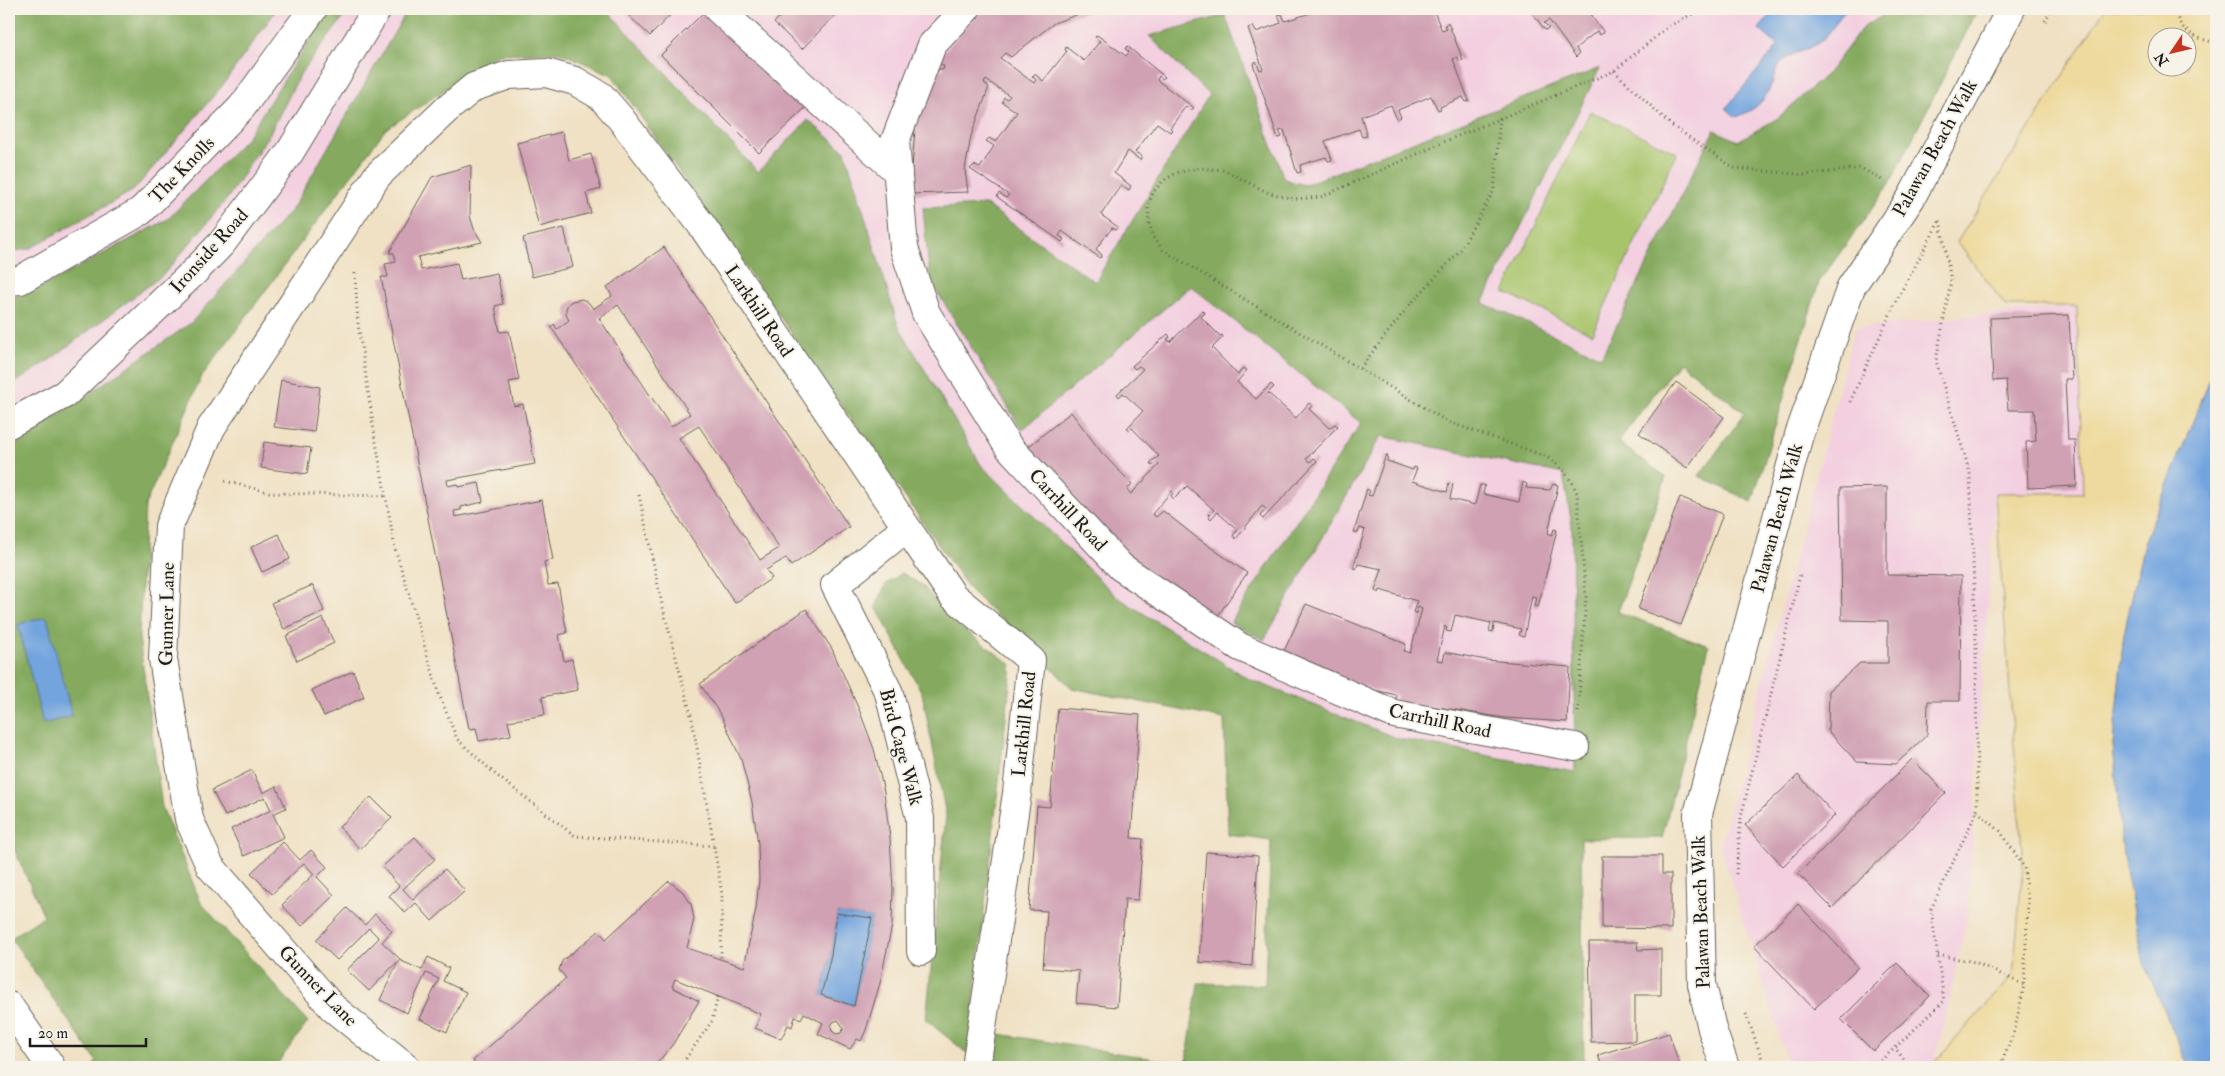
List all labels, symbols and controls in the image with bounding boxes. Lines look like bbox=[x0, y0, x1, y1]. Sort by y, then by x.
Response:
north arrow bbox=[2148, 28, 2198, 78]
text: N bbox=[2151, 49, 2173, 70]
street label: Palawan Beach Walk bbox=[1887, 75, 1983, 221]
street label: The Knolls bbox=[144, 131, 220, 209]
street label: Ironside Road bbox=[165, 203, 254, 298]
street label: Larkhill Road bbox=[719, 260, 799, 362]
street label: Palawan Beach Walk bbox=[1746, 441, 1808, 595]
street label: Carrhill Road bbox=[1024, 464, 1113, 557]
street label: Gunner Lane bbox=[154, 562, 180, 666]
street label: Larkhill Road bbox=[1007, 669, 1042, 778]
street label: Bird Cage Walk bbox=[874, 686, 928, 808]
street label: Carrhill Road bbox=[1387, 698, 1494, 744]
street label: Palawan Beach Walk bbox=[1686, 835, 1716, 989]
street label: Gunner Lane bbox=[273, 940, 363, 1032]
scale bar bbox=[30, 1016, 146, 1048]
text: 20 m bbox=[38, 1024, 68, 1043]

